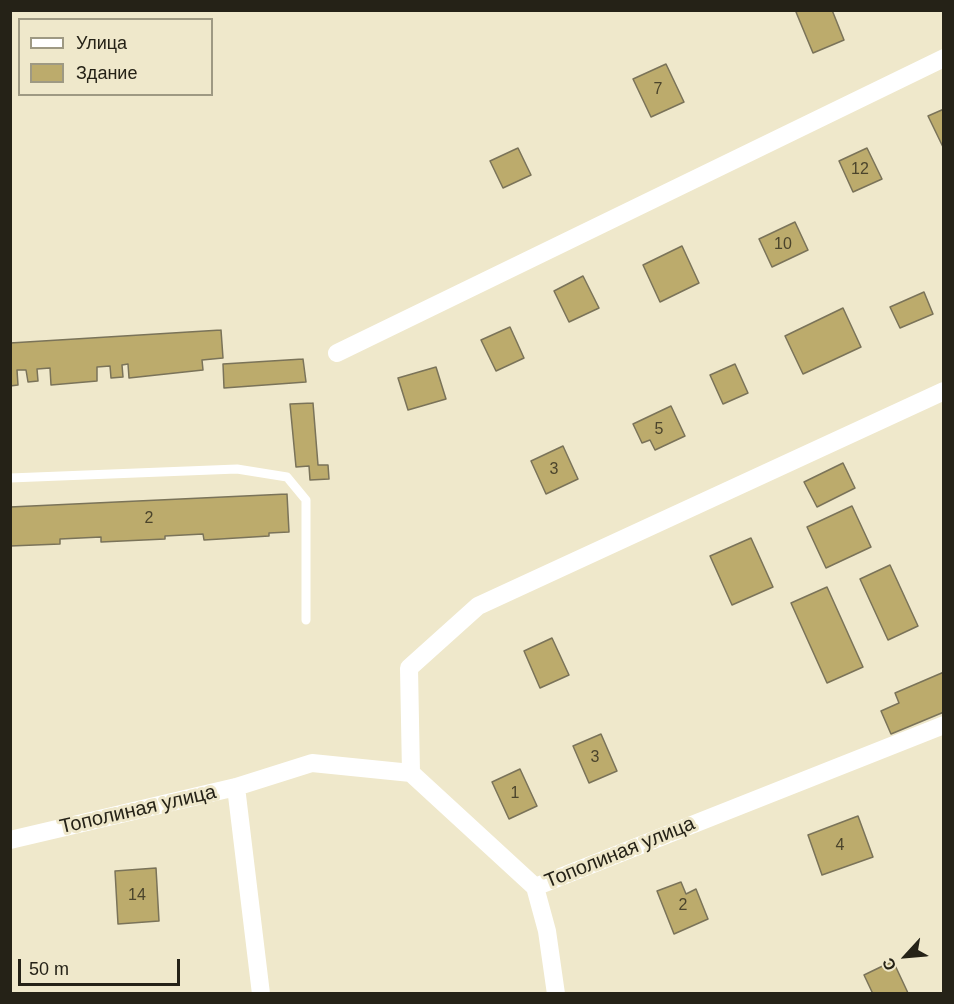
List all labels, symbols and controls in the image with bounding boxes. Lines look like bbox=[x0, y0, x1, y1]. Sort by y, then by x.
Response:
legend bbox=[18, 18, 213, 96]
text: Улица bbox=[76, 33, 127, 53]
text: Здание bbox=[76, 63, 137, 83]
house number: 7 bbox=[654, 80, 662, 100]
house number: 12 bbox=[851, 160, 869, 180]
house number: 10 bbox=[774, 235, 792, 255]
house number: 5 bbox=[655, 420, 663, 440]
house number: 3 bbox=[550, 460, 558, 480]
house number: 2 bbox=[145, 509, 153, 529]
house number: 3 bbox=[591, 748, 599, 768]
street label: Тополиная улица bbox=[58, 780, 218, 840]
house number: 1 bbox=[511, 784, 519, 804]
street label: Тополиная улица bbox=[541, 812, 699, 894]
house number: 4 bbox=[836, 836, 844, 856]
house number: 14 bbox=[128, 886, 146, 906]
house number: 2 bbox=[679, 896, 687, 916]
north arrow bbox=[876, 926, 936, 986]
scale bar bbox=[21, 947, 183, 985]
text: С bbox=[879, 955, 900, 973]
text: 50 m bbox=[29, 959, 69, 979]

